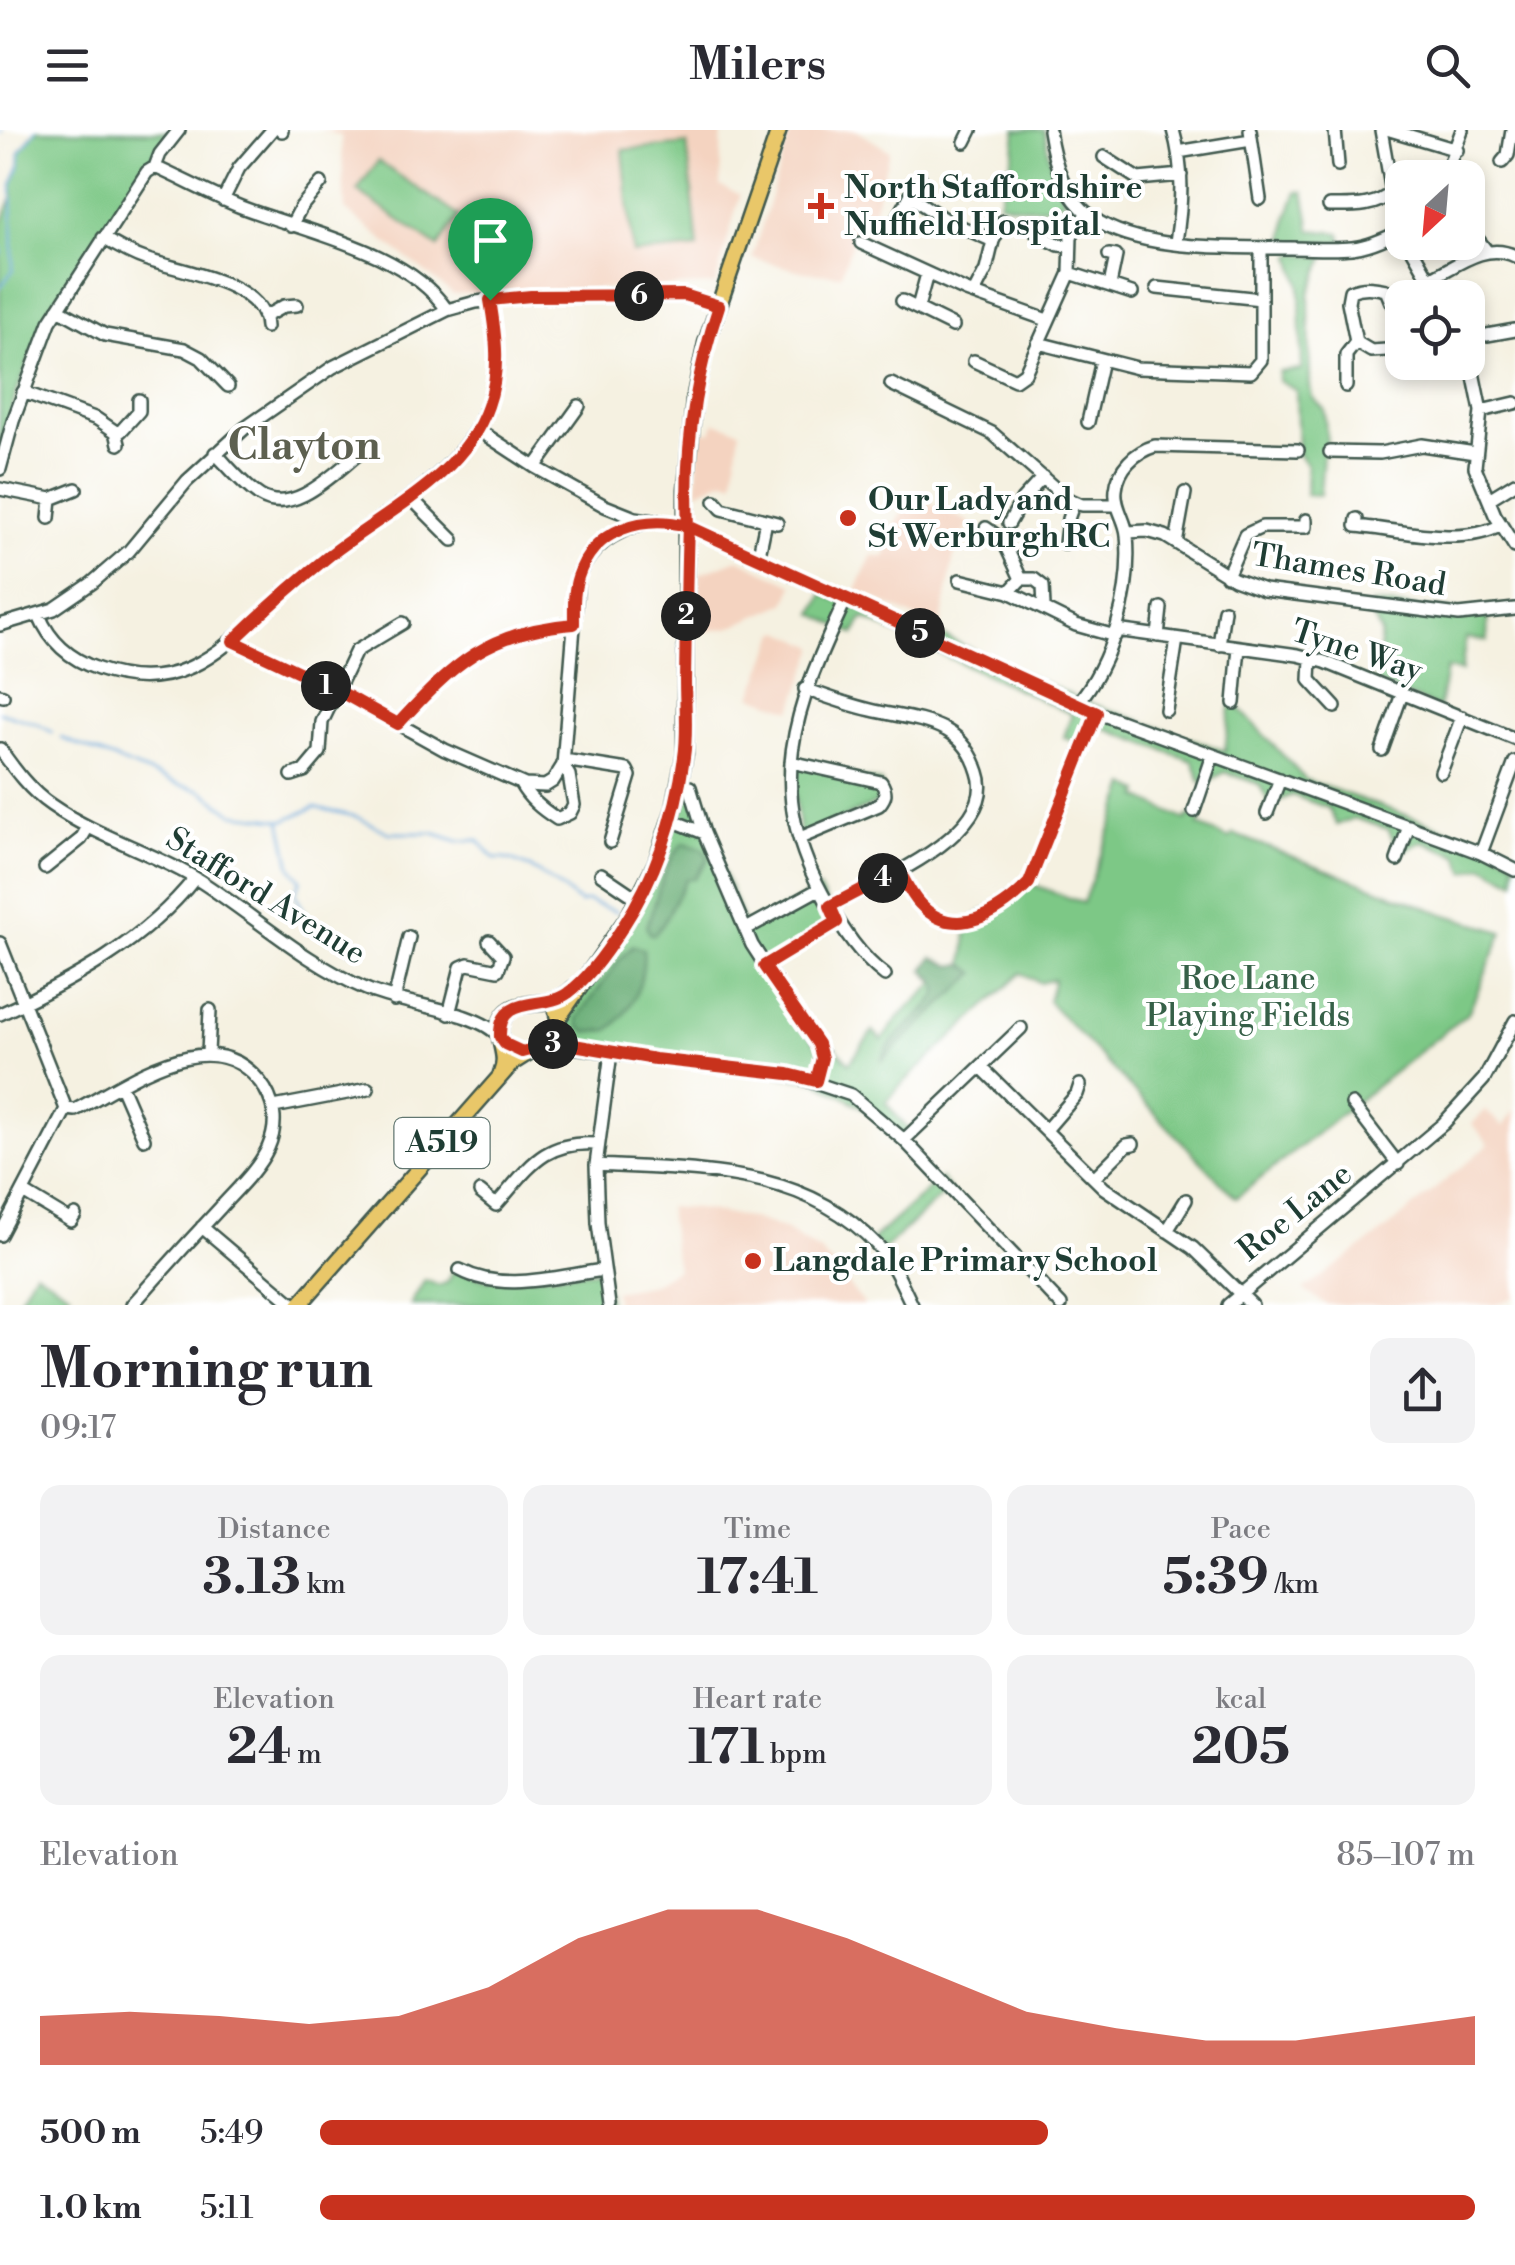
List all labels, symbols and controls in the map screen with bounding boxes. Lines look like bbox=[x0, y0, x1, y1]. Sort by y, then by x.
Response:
text: Milers bbox=[689, 37, 826, 94]
icon: menu bbox=[40, 38, 95, 93]
icon: search bbox=[1420, 38, 1475, 93]
north arrow bbox=[1385, 160, 1485, 260]
map controls bbox=[1385, 160, 1485, 380]
place label: North Staffordshire Nuffield Hospital bbox=[844, 168, 1143, 245]
marker: North Staffordshire Nuffield Hospital bbox=[808, 193, 834, 219]
pin bbox=[448, 198, 533, 301]
icon: arrive bbox=[463, 213, 518, 268]
pin: 6 bbox=[614, 271, 664, 321]
text: 6 bbox=[630, 278, 648, 313]
button: locate bbox=[1385, 280, 1485, 380]
district label: Clayton bbox=[227, 420, 381, 473]
place label: Our Lady and St Werburgh RC bbox=[868, 480, 1110, 557]
marker: Our Lady and St Werburgh RC bbox=[837, 507, 859, 529]
street label: Thames Road bbox=[1249, 535, 1449, 605]
pin: 2 bbox=[661, 591, 711, 641]
text: 2 bbox=[677, 598, 695, 633]
pin: 5 bbox=[895, 608, 945, 658]
street label: Tyne Way bbox=[1286, 611, 1428, 691]
text: 5 bbox=[911, 615, 929, 650]
pin: 1 bbox=[301, 661, 351, 711]
text: 1 bbox=[319, 668, 333, 703]
street label: Stafford Avenue bbox=[159, 819, 373, 973]
pin: 4 bbox=[858, 853, 908, 903]
text: 4 bbox=[874, 860, 892, 895]
park label: Roe Lane Playing Fields bbox=[1146, 959, 1350, 1036]
pin: 3 bbox=[528, 1019, 578, 1069]
text: 3 bbox=[545, 1026, 561, 1061]
road number: A519 bbox=[394, 1118, 490, 1168]
street label: Roe Lane bbox=[1230, 1154, 1360, 1270]
place label: Langdale Primary School bbox=[773, 1241, 1158, 1281]
marker: Langdale Primary School bbox=[742, 1250, 764, 1272]
text: Morning run bbox=[40, 1336, 373, 1405]
button: share bbox=[1370, 1338, 1475, 1443]
text: 09:17 bbox=[40, 1408, 116, 1448]
text: Distance bbox=[218, 1512, 331, 1547]
text: Time bbox=[724, 1512, 791, 1547]
text: Pace bbox=[1211, 1512, 1271, 1547]
text: 3.13 bbox=[203, 1547, 301, 1609]
text: 17:41 bbox=[697, 1547, 818, 1609]
text: 5:39 bbox=[1163, 1547, 1269, 1609]
text: km bbox=[301, 1567, 346, 1602]
text: /km bbox=[1269, 1567, 1319, 1602]
text: Elevation bbox=[214, 1682, 335, 1717]
text: Heart rate bbox=[693, 1682, 822, 1717]
text: kcal bbox=[1215, 1682, 1266, 1717]
text: 24 bbox=[226, 1717, 292, 1779]
text: 171 bbox=[688, 1717, 764, 1779]
text: 205 bbox=[1192, 1717, 1290, 1779]
text: m bbox=[292, 1737, 322, 1772]
text: bpm bbox=[764, 1737, 827, 1772]
text: Elevation bbox=[40, 1835, 179, 1875]
text: 85–107 m bbox=[1336, 1835, 1475, 1875]
text: 500 m bbox=[40, 2113, 141, 2153]
text: 5:49 bbox=[200, 2113, 263, 2153]
text: 1.0 km bbox=[40, 2188, 142, 2228]
text: 5:11 bbox=[200, 2188, 253, 2228]

